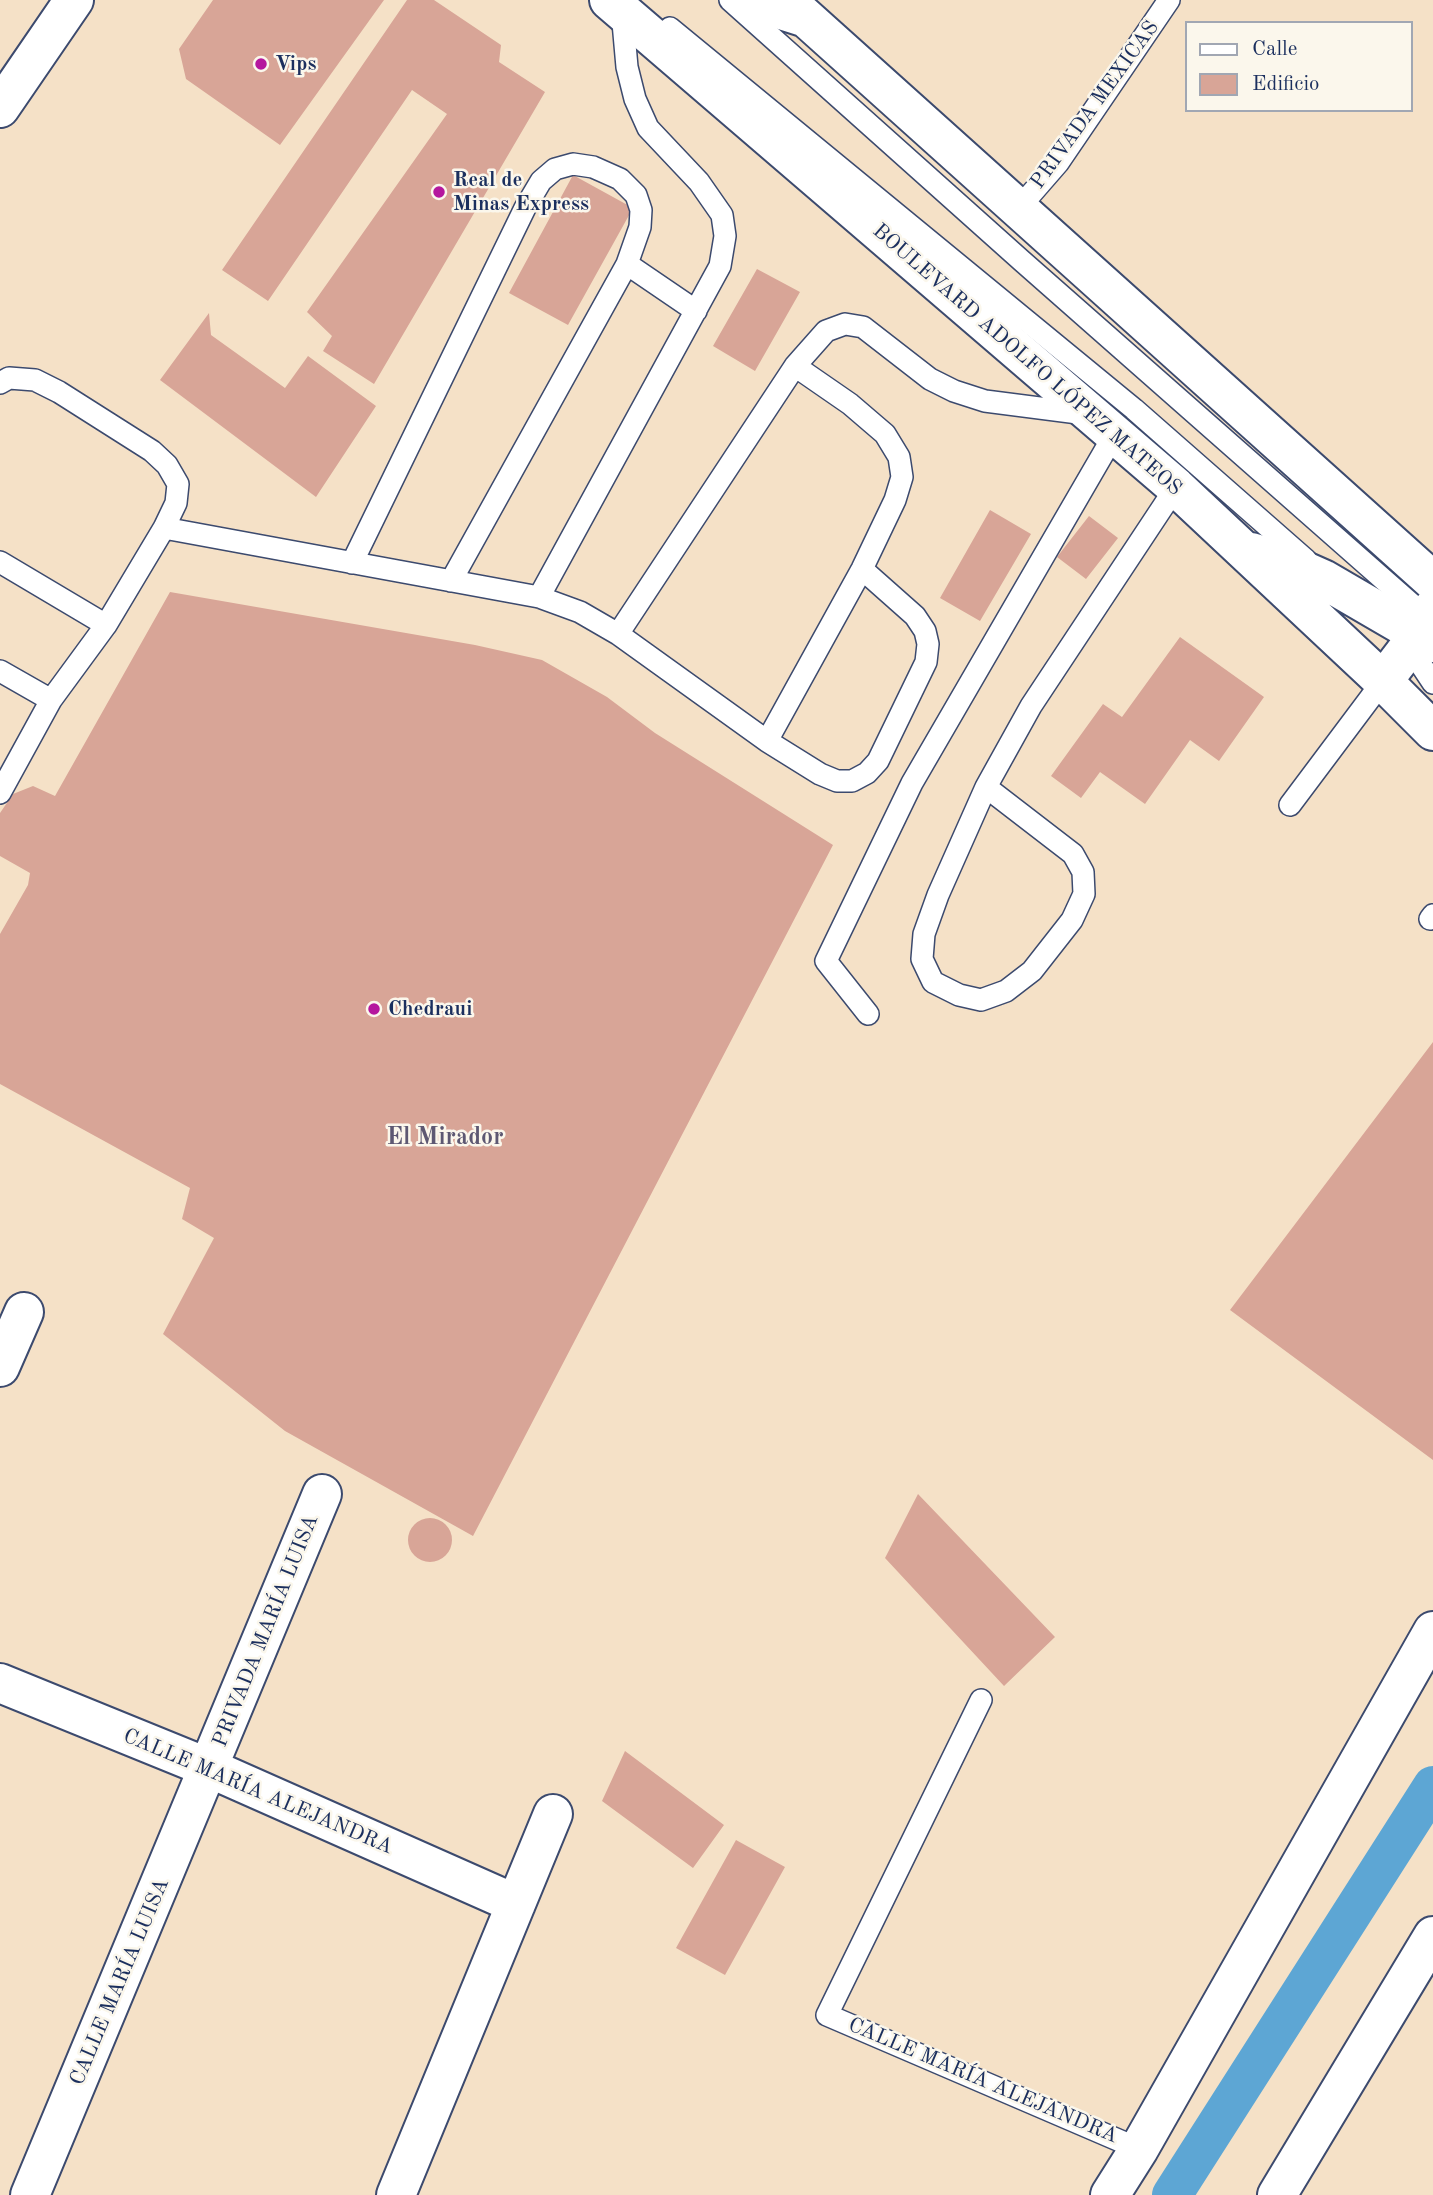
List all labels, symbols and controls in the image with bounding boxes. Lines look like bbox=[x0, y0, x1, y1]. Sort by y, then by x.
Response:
street label: PRIVADA MEXICAS bbox=[1025, 16, 1165, 194]
legend bbox=[1184, 21, 1412, 112]
text: Calle bbox=[1252, 39, 1297, 60]
place label: Vips bbox=[275, 51, 317, 77]
marker: Vips bbox=[253, 56, 269, 72]
text: Edificio bbox=[1252, 74, 1320, 95]
place label: Real de Minas Express bbox=[453, 167, 589, 217]
marker: Real de Minas Express bbox=[431, 184, 447, 200]
street label: BOULEVARD ADOLFO LÓPEZ MATEOS bbox=[867, 219, 1187, 501]
place label: Chedraui bbox=[388, 996, 472, 1022]
marker: Chedraui bbox=[366, 1001, 382, 1017]
district label: El Mirador bbox=[386, 1124, 504, 1152]
street label: PRIVADA MARÍA LUISA bbox=[208, 1511, 324, 1751]
street label: CALLE MARÍA ALEJANDRA bbox=[119, 1724, 397, 1860]
street label: CALLE MARÍA LUISA bbox=[65, 1875, 175, 2089]
street label: CALLE MARÍA ALEJANDRA bbox=[844, 2013, 1122, 2149]

